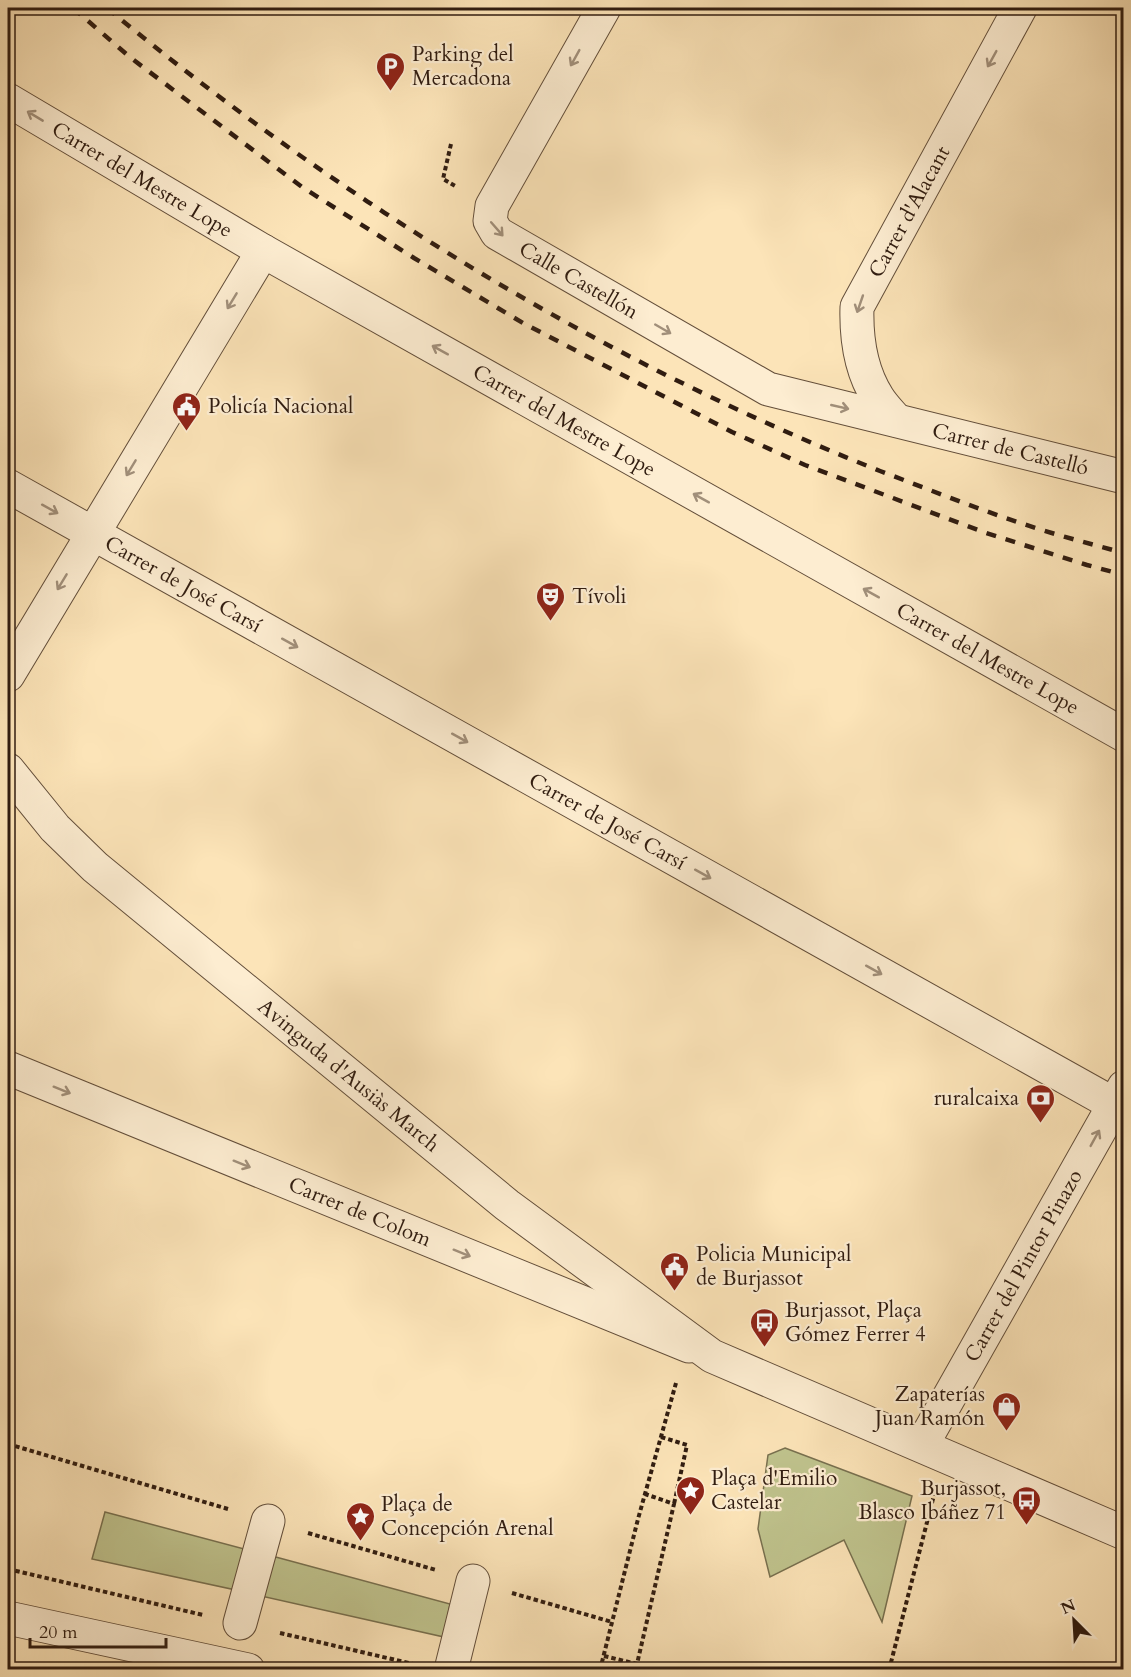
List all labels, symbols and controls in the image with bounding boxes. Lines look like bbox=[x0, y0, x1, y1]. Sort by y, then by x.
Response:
place label: Parking del Mercadona bbox=[412, 40, 514, 93]
one-way arrow bbox=[569, 49, 580, 67]
parking icon: Parking del Mercadona bbox=[375, 50, 407, 92]
one-way arrow bbox=[986, 50, 998, 67]
one-way arrow bbox=[27, 110, 44, 122]
street label: Carrer del Mestre Lope bbox=[46, 115, 238, 245]
street label: Carrer d'Alacant bbox=[862, 140, 957, 283]
one-way arrow bbox=[490, 221, 504, 236]
street label: Calle Castellón bbox=[514, 235, 644, 326]
one-way arrow bbox=[226, 292, 238, 309]
one-way arrow bbox=[854, 295, 865, 313]
one-way arrow bbox=[654, 323, 671, 335]
one-way arrow bbox=[432, 344, 449, 356]
street label: Carrer del Mestre Lope bbox=[467, 358, 661, 484]
public building icon: Policía Nacional bbox=[171, 390, 203, 432]
place label: Policía Nacional bbox=[208, 392, 353, 421]
one-way arrow bbox=[830, 402, 849, 413]
street label: Carrer de Castelló bbox=[929, 416, 1092, 483]
one-way arrow bbox=[125, 459, 137, 476]
one-way arrow bbox=[693, 492, 710, 504]
one-way arrow bbox=[41, 503, 58, 515]
street label: Carrer de José Carsí bbox=[99, 529, 267, 640]
one-way arrow bbox=[56, 573, 68, 590]
theatre icon: Tívoli bbox=[535, 580, 567, 622]
place label: Tívoli bbox=[572, 582, 627, 611]
one-way arrow bbox=[863, 587, 880, 599]
street label: Carrer del Mestre Lope bbox=[891, 596, 1084, 722]
one-way arrow bbox=[281, 637, 298, 649]
one-way arrow bbox=[451, 732, 468, 744]
street label: Carrer de José Carsí bbox=[523, 766, 691, 877]
one-way arrow bbox=[695, 869, 712, 881]
one-way arrow bbox=[864, 965, 882, 976]
street label: Avinguda d'Ausiàs March bbox=[252, 992, 446, 1159]
bank icon: ruralcaixa bbox=[1024, 1082, 1056, 1124]
place label: ruralcaixa bbox=[934, 1084, 1019, 1113]
one-way arrow bbox=[52, 1085, 70, 1096]
one-way arrow bbox=[1089, 1130, 1101, 1147]
one-way arrow bbox=[232, 1159, 251, 1170]
street label: Carrer del Pintor Pinazo bbox=[958, 1164, 1090, 1367]
street label: Carrer de Colom bbox=[284, 1170, 436, 1254]
place label: Policia Municipal de Burjassot bbox=[696, 1240, 851, 1293]
one-way arrow bbox=[452, 1248, 470, 1259]
public building icon: Policia Municipal de Burjassot bbox=[659, 1250, 691, 1292]
place label: Burjassot, Plaça Gómez Ferrer 4 bbox=[785, 1296, 926, 1349]
bus stop icon: Burjassot, Plaça Gómez Ferrer 4 bbox=[748, 1306, 780, 1348]
place label: Zapaterías Juan Ramón bbox=[872, 1380, 985, 1433]
shop icon: Zapaterías Juan Ramón bbox=[990, 1390, 1022, 1432]
place label: Plaça d'Emilio Castelar bbox=[711, 1464, 837, 1517]
place icon: Plaça d'Emilio Castelar bbox=[674, 1474, 706, 1516]
place label: Burjassot, Blasco Ibáñez 71 bbox=[858, 1474, 1006, 1527]
bus stop icon: Burjassot, Blasco Ibáñez 71 bbox=[1011, 1484, 1043, 1526]
place label: Plaça de Concepción Arenal bbox=[381, 1490, 554, 1543]
place icon: Plaça de Concepción Arenal bbox=[344, 1500, 376, 1542]
north arrow bbox=[1044, 1590, 1104, 1650]
text: N bbox=[1057, 1594, 1079, 1620]
scale bar bbox=[30, 1611, 166, 1649]
text: 20 m bbox=[39, 1620, 78, 1645]

